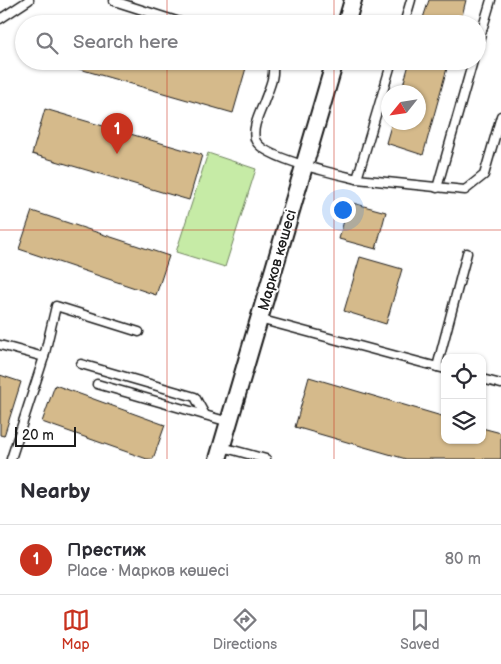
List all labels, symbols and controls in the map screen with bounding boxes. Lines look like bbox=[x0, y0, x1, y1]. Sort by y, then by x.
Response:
search box bbox=[15, 15, 486, 70]
icon: search bbox=[33, 29, 61, 57]
text: Search here bbox=[73, 31, 178, 54]
north arrow bbox=[381, 85, 426, 130]
pin: 1 bbox=[101, 113, 133, 154]
your location bbox=[330, 197, 356, 223]
street label: Марков көшесі bbox=[254, 207, 301, 313]
map controls bbox=[441, 354, 486, 444]
button: locate bbox=[441, 354, 486, 399]
button: layers bbox=[441, 399, 486, 444]
scale bar bbox=[15, 424, 76, 447]
text: 20 m bbox=[22, 427, 54, 444]
text: Nearby bbox=[20, 479, 90, 504]
text: Престиж bbox=[67, 539, 146, 562]
text: 1 bbox=[33, 550, 39, 569]
text: 80 m bbox=[445, 550, 481, 569]
text: Place · Марков көшесі bbox=[67, 562, 229, 581]
tab: Map bbox=[62, 606, 90, 653]
tab: Directions bbox=[213, 606, 277, 653]
tab: Saved bbox=[400, 606, 439, 653]

